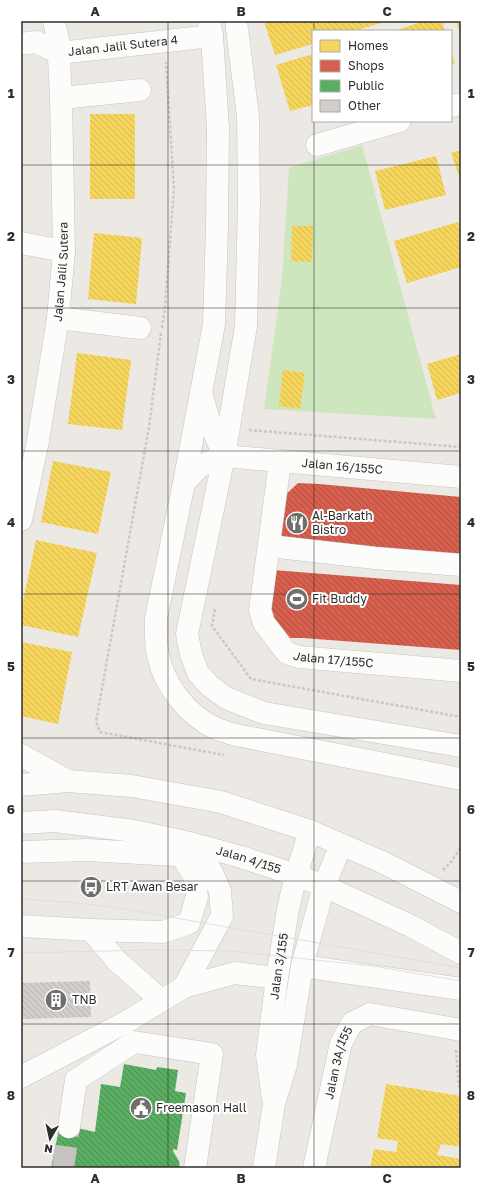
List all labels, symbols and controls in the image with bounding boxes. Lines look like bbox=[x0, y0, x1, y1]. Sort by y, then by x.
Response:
text: A bbox=[90, 3, 100, 19]
text: B bbox=[236, 3, 246, 19]
text: C bbox=[382, 3, 392, 19]
legend bbox=[312, 30, 452, 122]
street label: Jalan Jalil Sutera 4 bbox=[67, 32, 179, 59]
text: Homes bbox=[348, 38, 388, 53]
text: Shops bbox=[348, 58, 384, 73]
text: Public bbox=[348, 78, 385, 93]
text: 1 bbox=[8, 85, 15, 101]
text: 1 bbox=[468, 85, 475, 101]
text: Other bbox=[348, 98, 381, 113]
street label: Jalan Jalil Sutera bbox=[50, 222, 71, 322]
text: 2 bbox=[7, 228, 15, 244]
text: 2 bbox=[467, 228, 475, 244]
text: 3 bbox=[7, 371, 15, 387]
text: 3 bbox=[467, 371, 475, 387]
street label: Jalan 16/155C bbox=[301, 455, 383, 477]
place label: Al-Barkath Bistro bbox=[312, 508, 373, 537]
restaurant icon: Al-Barkath Bistro bbox=[284, 510, 310, 536]
text: 4 bbox=[7, 514, 15, 530]
text: 4 bbox=[467, 514, 475, 530]
sports icon: Fit Buddy bbox=[284, 586, 310, 612]
place label: Fit Buddy bbox=[312, 591, 367, 606]
street label: Jalan 17/155C bbox=[291, 648, 374, 670]
text: 5 bbox=[7, 658, 15, 674]
text: 5 bbox=[467, 658, 475, 674]
text: 6 bbox=[7, 801, 15, 817]
text: 6 bbox=[467, 801, 475, 817]
street label: Jalan 4/155 bbox=[215, 842, 283, 877]
bus stop icon: LRT Awan Besar bbox=[78, 874, 104, 900]
place label: LRT Awan Besar bbox=[106, 879, 199, 894]
street label: Jalan 3/155 bbox=[266, 932, 291, 1000]
text: 7 bbox=[7, 944, 15, 960]
text: 7 bbox=[467, 944, 475, 960]
building icon: TNB bbox=[43, 987, 69, 1013]
place label: TNB bbox=[72, 992, 97, 1007]
street label: Jalan 3A/155 bbox=[321, 1024, 356, 1101]
text: 8 bbox=[7, 1087, 15, 1103]
text: 8 bbox=[467, 1087, 475, 1103]
public building icon: Freemason Hall bbox=[128, 1095, 154, 1121]
place label: Freemason Hall bbox=[156, 1100, 247, 1115]
north arrow bbox=[30, 1119, 70, 1159]
text: N bbox=[43, 1142, 54, 1156]
text: A bbox=[90, 1170, 100, 1186]
text: B bbox=[236, 1170, 246, 1186]
text: C bbox=[382, 1170, 392, 1186]

